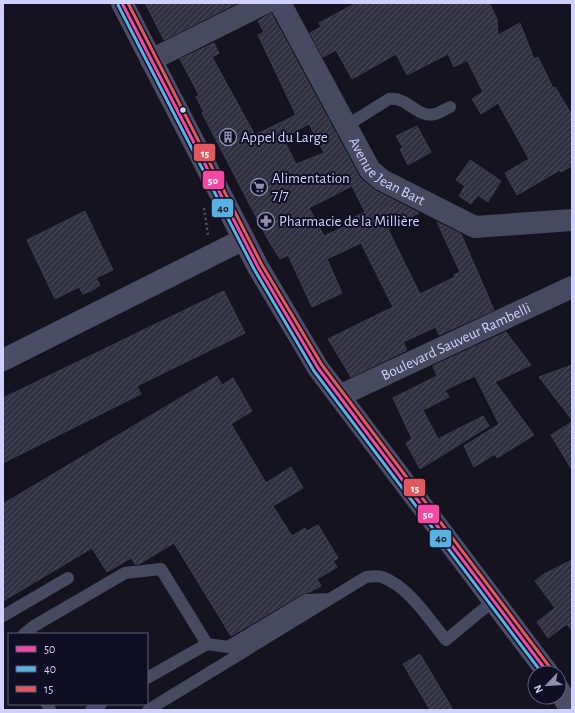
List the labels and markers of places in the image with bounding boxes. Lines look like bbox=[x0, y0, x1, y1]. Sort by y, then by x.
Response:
unlabelled marker bbox=[178, 105, 188, 115]
building icon: Appel du Large bbox=[218, 127, 238, 147]
place label: Appel du Large bbox=[241, 130, 328, 145]
place label: Alimentation 7/7 bbox=[272, 171, 350, 203]
supermarket icon: Alimentation 7/7 bbox=[249, 177, 269, 197]
pharmacy icon: Pharmacie de la Millière bbox=[256, 211, 276, 231]
place label: Pharmacie de la Millière bbox=[279, 214, 419, 229]

